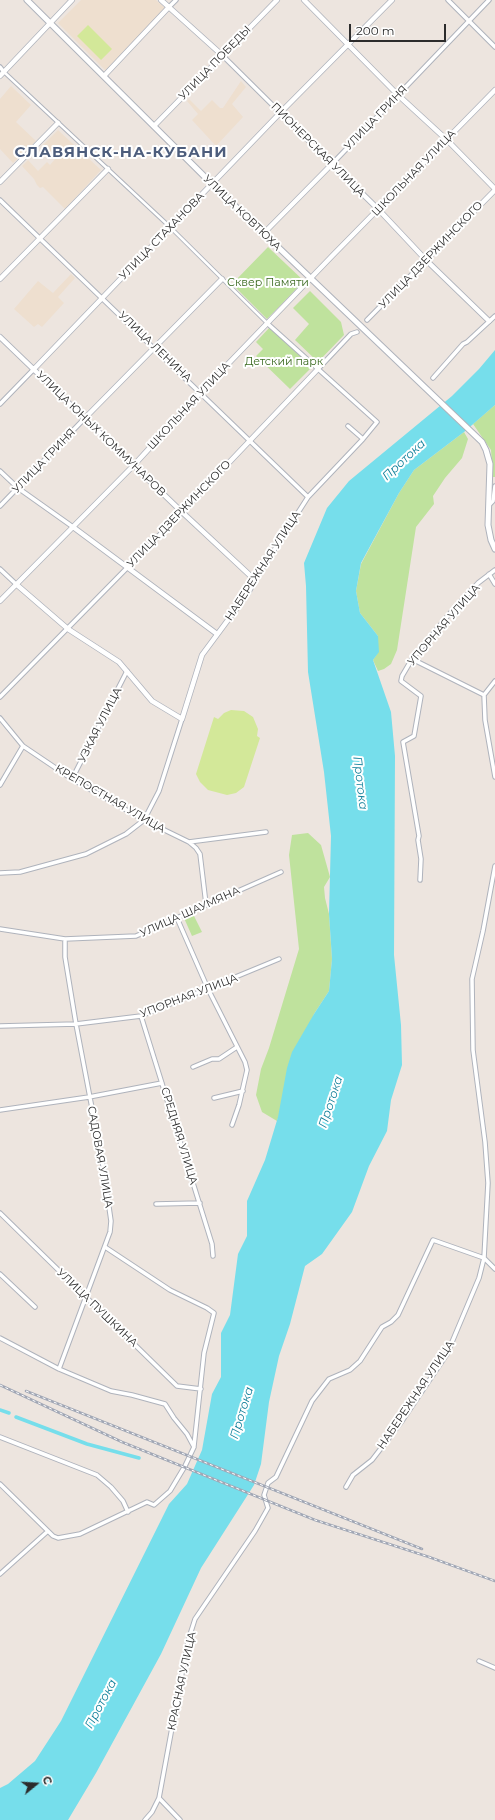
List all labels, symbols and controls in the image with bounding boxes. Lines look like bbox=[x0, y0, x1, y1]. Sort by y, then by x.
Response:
scale bar bbox=[351, 16, 448, 42]
street label: УЛИЦА ПОБЕДЫ bbox=[176, 23, 254, 103]
text: 200 m bbox=[356, 23, 395, 38]
street label: УЛИЦА ГРИНЯ bbox=[342, 83, 410, 153]
street label: ПИОНЕРСКАЯ УЛИЦА bbox=[268, 100, 368, 200]
street label: ШКОЛЬНАЯ УЛИЦА bbox=[369, 127, 459, 219]
district label: СЛАВЯНСК-НА-КУБАНИ bbox=[14, 144, 228, 162]
street label: УЛИЦА КОВТЮХА bbox=[200, 172, 284, 254]
street label: УЛИЦА СТАХАНОВА bbox=[117, 190, 207, 282]
street label: УЛИЦА ДЗЕРЖИНСКОГО bbox=[376, 199, 486, 311]
park label: Сквер Памяти bbox=[227, 276, 309, 290]
street label: УЛИЦА ЛЕНИНА bbox=[116, 309, 194, 385]
park label: Детский парк bbox=[245, 355, 323, 369]
street label: ШКОЛЬНАЯ УЛИЦА bbox=[145, 359, 233, 453]
street label: УЛИЦА ЮНЫХ КОММУНАРОВ bbox=[34, 369, 168, 499]
street label: УЛИЦА ГРИНЯ bbox=[10, 426, 78, 496]
water label: Протока bbox=[379, 436, 429, 484]
street label: УЛИЦА ДЗЕРЖИНСКОГО bbox=[124, 458, 234, 570]
street label: НАБЕРЕЖНАЯ УЛИЦА bbox=[223, 509, 303, 623]
street label: УПОРНАЯ УЛИЦА bbox=[405, 582, 483, 668]
street label: УЗКАЯ УЛИЦА bbox=[75, 685, 125, 765]
water label: Протока bbox=[350, 755, 370, 811]
street label: КРЕПОСТНАЯ УЛИЦА bbox=[53, 762, 167, 836]
street label: УЛИЦА ШАУМЯНА bbox=[138, 884, 242, 940]
street label: УПОРНАЯ УЛИЦА bbox=[138, 971, 240, 1021]
water label: Протока bbox=[316, 1074, 346, 1130]
street label: СРЕДНЯЯ УЛИЦА bbox=[158, 1086, 200, 1186]
street label: САДОВАЯ УЛИЦА bbox=[85, 1105, 115, 1209]
street label: УЛИЦА ПУШКИНА bbox=[54, 1266, 140, 1350]
street label: НАБЕРЕЖНАЯ УЛИЦА bbox=[375, 1338, 457, 1452]
water label: Протока bbox=[227, 1385, 257, 1441]
street label: КРАСНАЯ УЛИЦА bbox=[165, 1630, 199, 1732]
water label: Протока bbox=[82, 1677, 120, 1731]
north arrow bbox=[16, 1764, 56, 1804]
text: С bbox=[40, 1774, 55, 1786]

